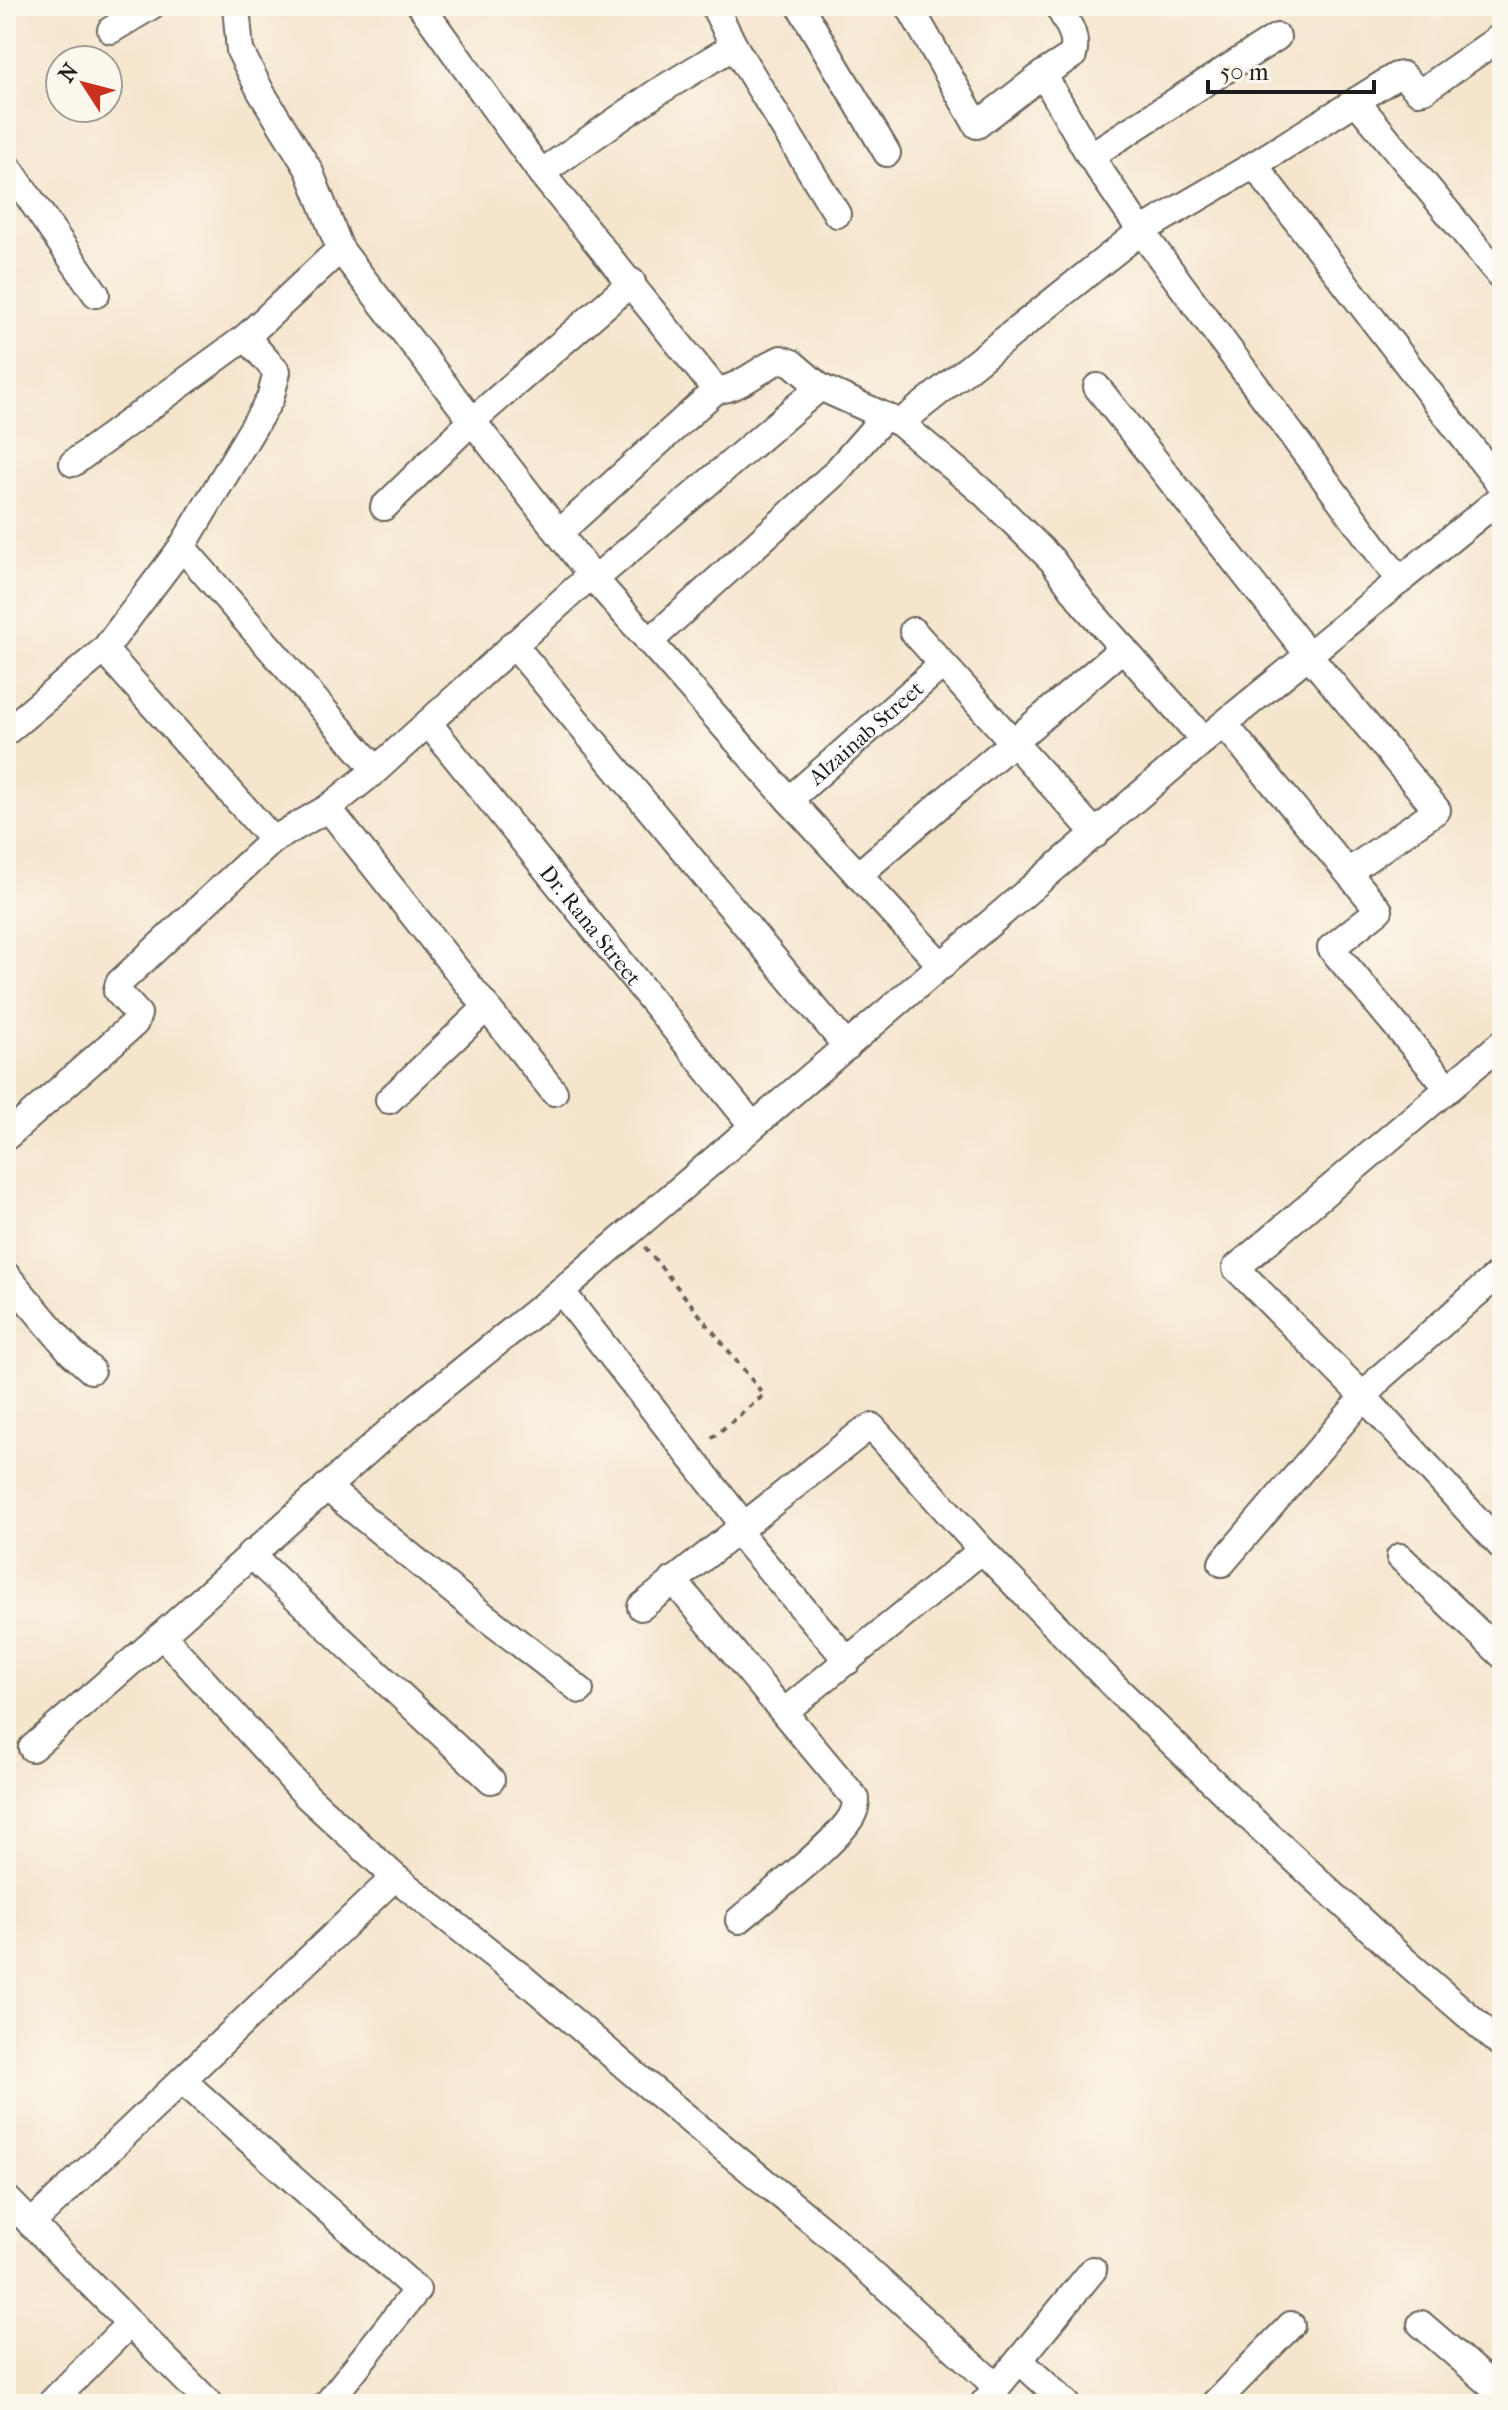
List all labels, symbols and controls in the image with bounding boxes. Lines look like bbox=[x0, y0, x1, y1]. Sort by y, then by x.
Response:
north arrow bbox=[44, 44, 124, 124]
scale bar bbox=[1208, 44, 1374, 94]
text: N bbox=[53, 58, 84, 87]
text: 50 m bbox=[1220, 58, 1269, 86]
street label: Alzainab Street bbox=[803, 676, 929, 791]
street label: Dr. Rana Street bbox=[534, 860, 646, 991]

